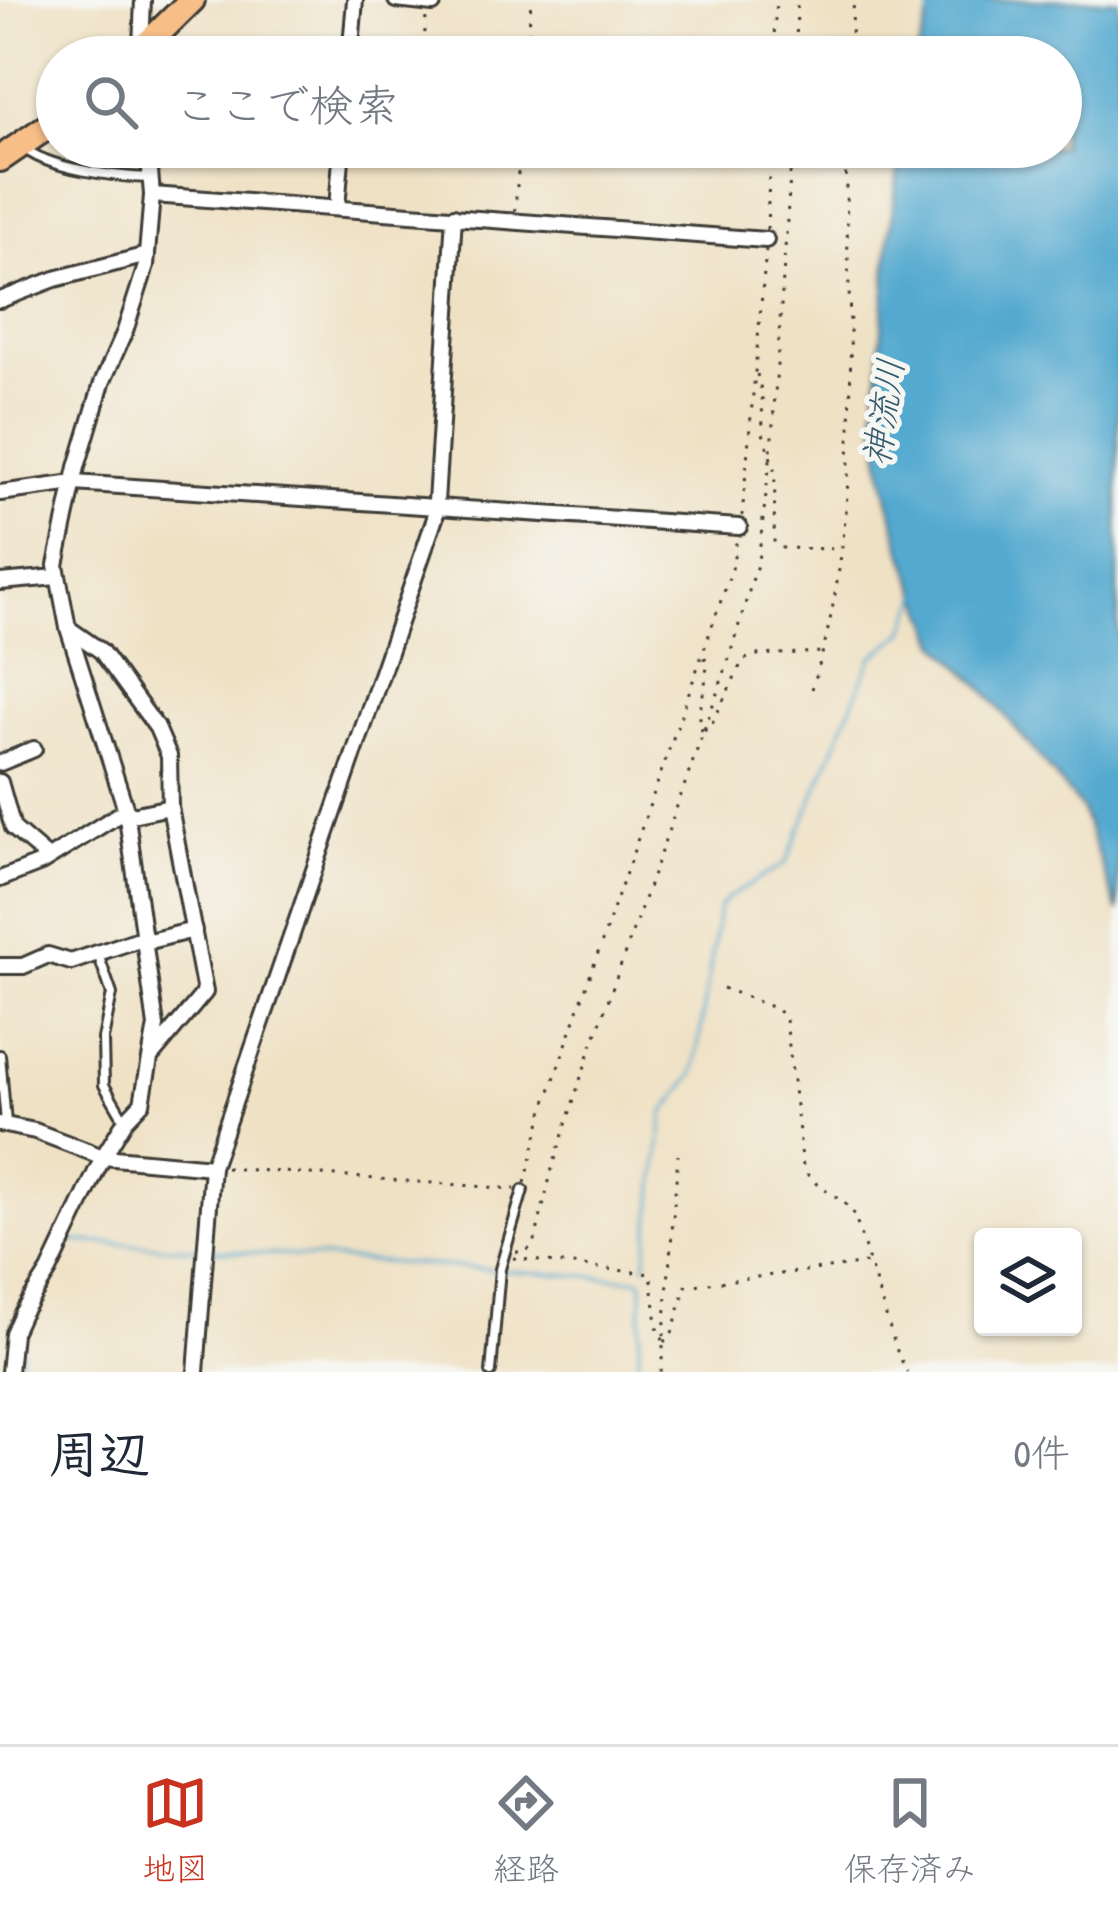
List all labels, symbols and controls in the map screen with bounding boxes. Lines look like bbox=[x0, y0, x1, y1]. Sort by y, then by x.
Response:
search box bbox=[36, 36, 1082, 168]
icon: search bbox=[78, 69, 144, 135]
text: ここで検索 bbox=[174, 74, 399, 135]
water label: 神流川 bbox=[851, 355, 914, 469]
map controls bbox=[974, 1228, 1082, 1336]
button: layers bbox=[974, 1228, 1082, 1336]
text: 周辺 bbox=[48, 1419, 150, 1488]
text: 0件 bbox=[1014, 1426, 1070, 1479]
tab: 地図 bbox=[142, 1770, 208, 1890]
tab: 経路 bbox=[493, 1770, 559, 1890]
tab: 保存済み bbox=[844, 1770, 976, 1890]

